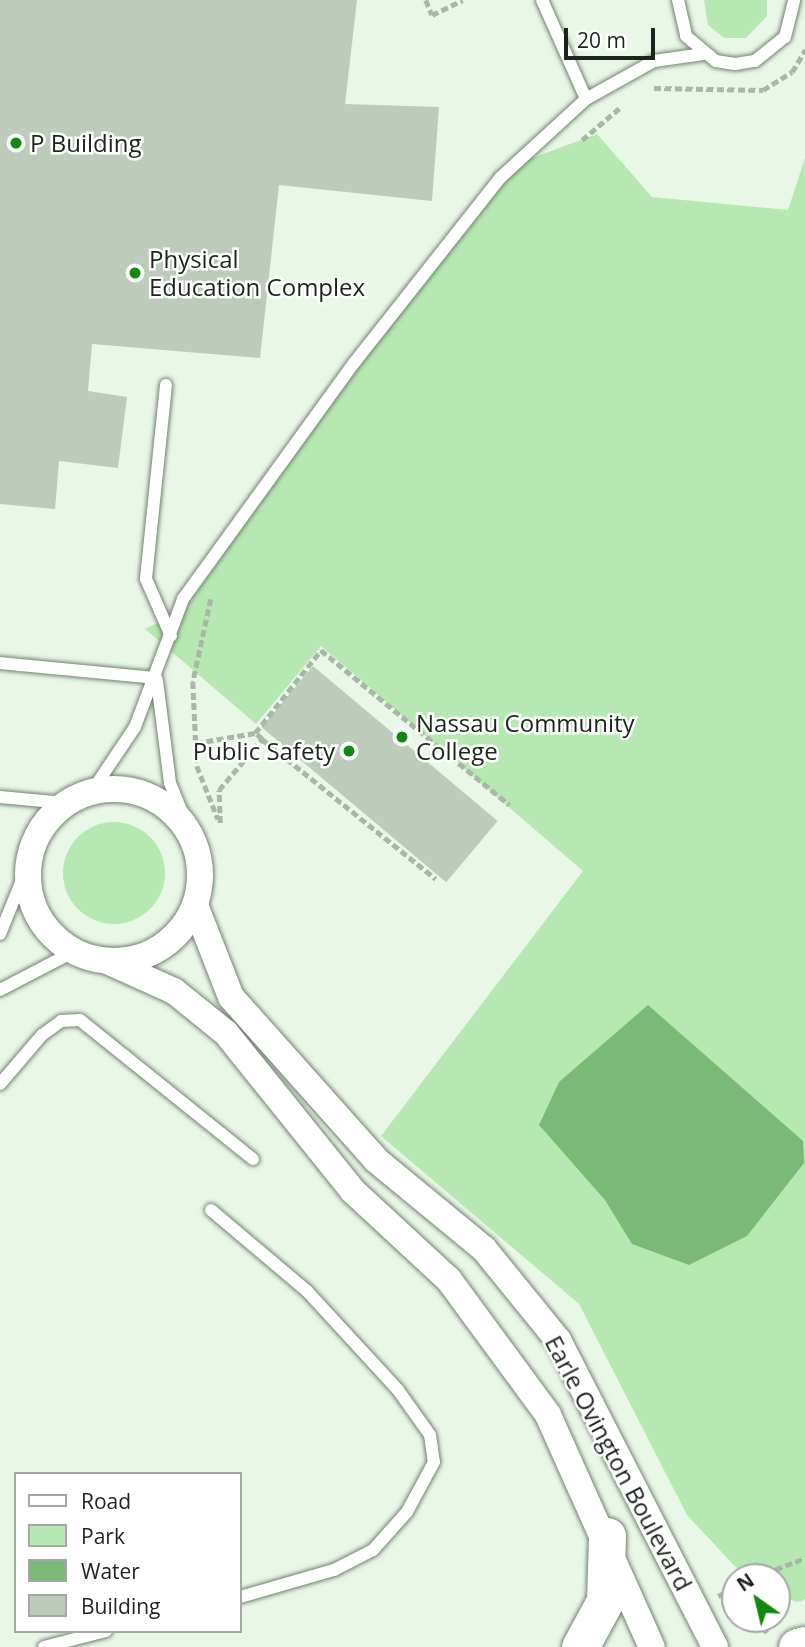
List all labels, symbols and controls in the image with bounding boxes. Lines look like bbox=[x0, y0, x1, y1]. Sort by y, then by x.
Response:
scale bar bbox=[567, 14, 658, 58]
text: 20 m bbox=[577, 26, 626, 54]
place label: P Building bbox=[30, 129, 142, 157]
marker: P Building bbox=[8, 135, 24, 151]
place label: Physical Education Complex bbox=[149, 245, 365, 301]
marker: Physical Education Complex bbox=[127, 265, 143, 281]
place label: Nassau Community College bbox=[416, 709, 635, 765]
marker: Nassau Community College bbox=[394, 729, 410, 745]
place label: Public Safety bbox=[193, 737, 335, 765]
marker: Public Safety bbox=[341, 743, 357, 759]
street label: Earle Ovington Boulevard bbox=[539, 1331, 699, 1595]
legend bbox=[14, 1472, 242, 1633]
text: Road bbox=[81, 1487, 131, 1515]
text: Park bbox=[81, 1522, 125, 1550]
text: Water bbox=[81, 1557, 140, 1585]
north arrow bbox=[721, 1563, 791, 1633]
text: N bbox=[732, 1567, 759, 1597]
text: Building bbox=[81, 1592, 160, 1620]

